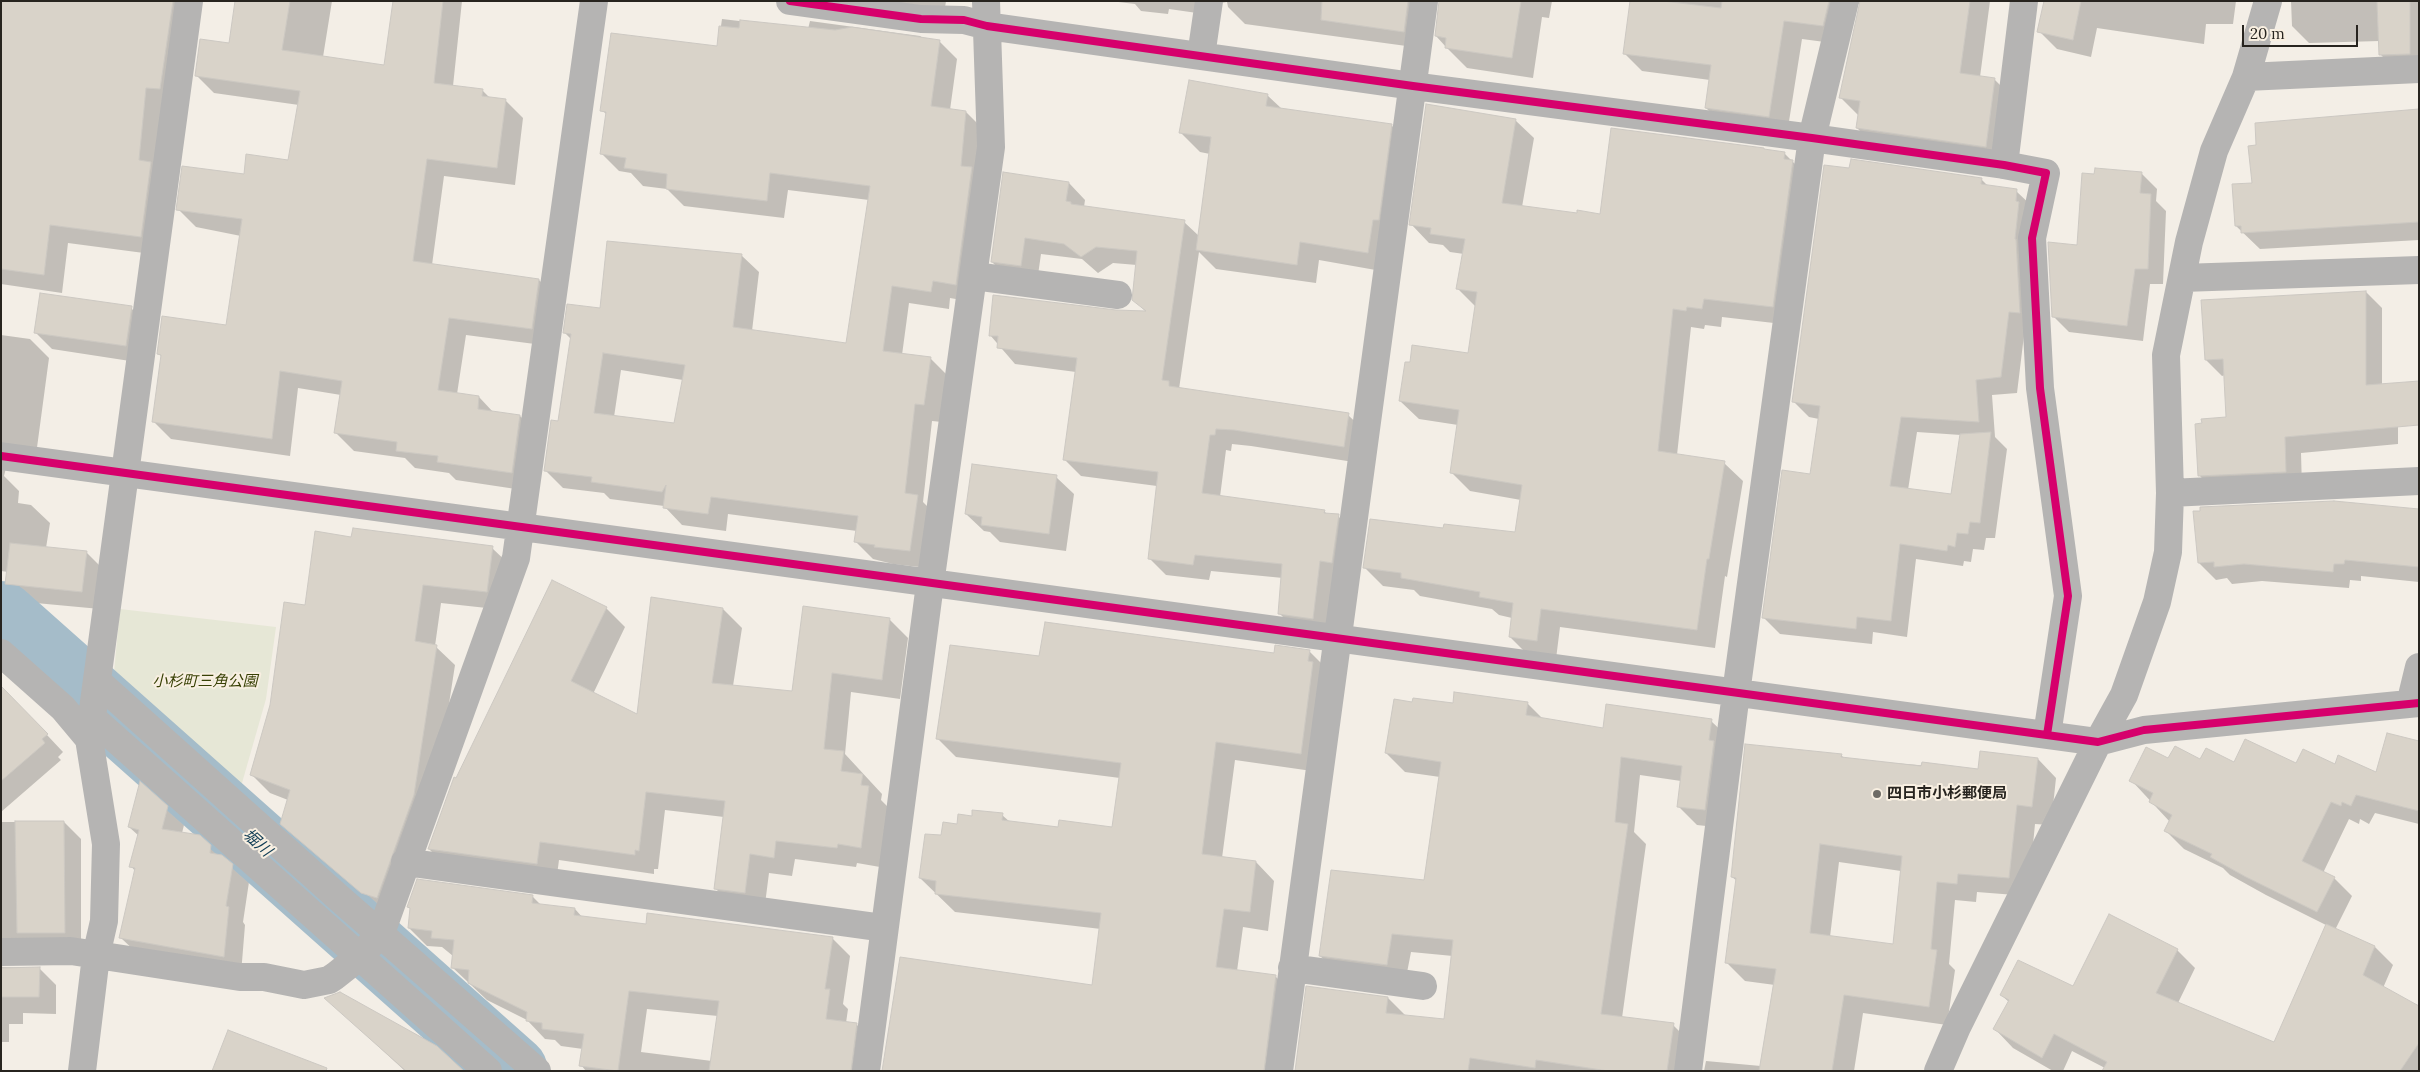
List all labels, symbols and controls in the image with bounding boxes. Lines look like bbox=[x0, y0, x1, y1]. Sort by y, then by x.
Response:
scale bar bbox=[2245, 15, 2361, 47]
text: 20 m bbox=[2250, 24, 2285, 43]
park label: 小杉町三角公園 bbox=[153, 673, 257, 691]
place label: 四日市小杉郵便局 bbox=[1887, 785, 2007, 803]
marker: 四日市小杉郵便局 bbox=[1871, 788, 1883, 800]
water label: 堀川 bbox=[239, 825, 275, 861]

